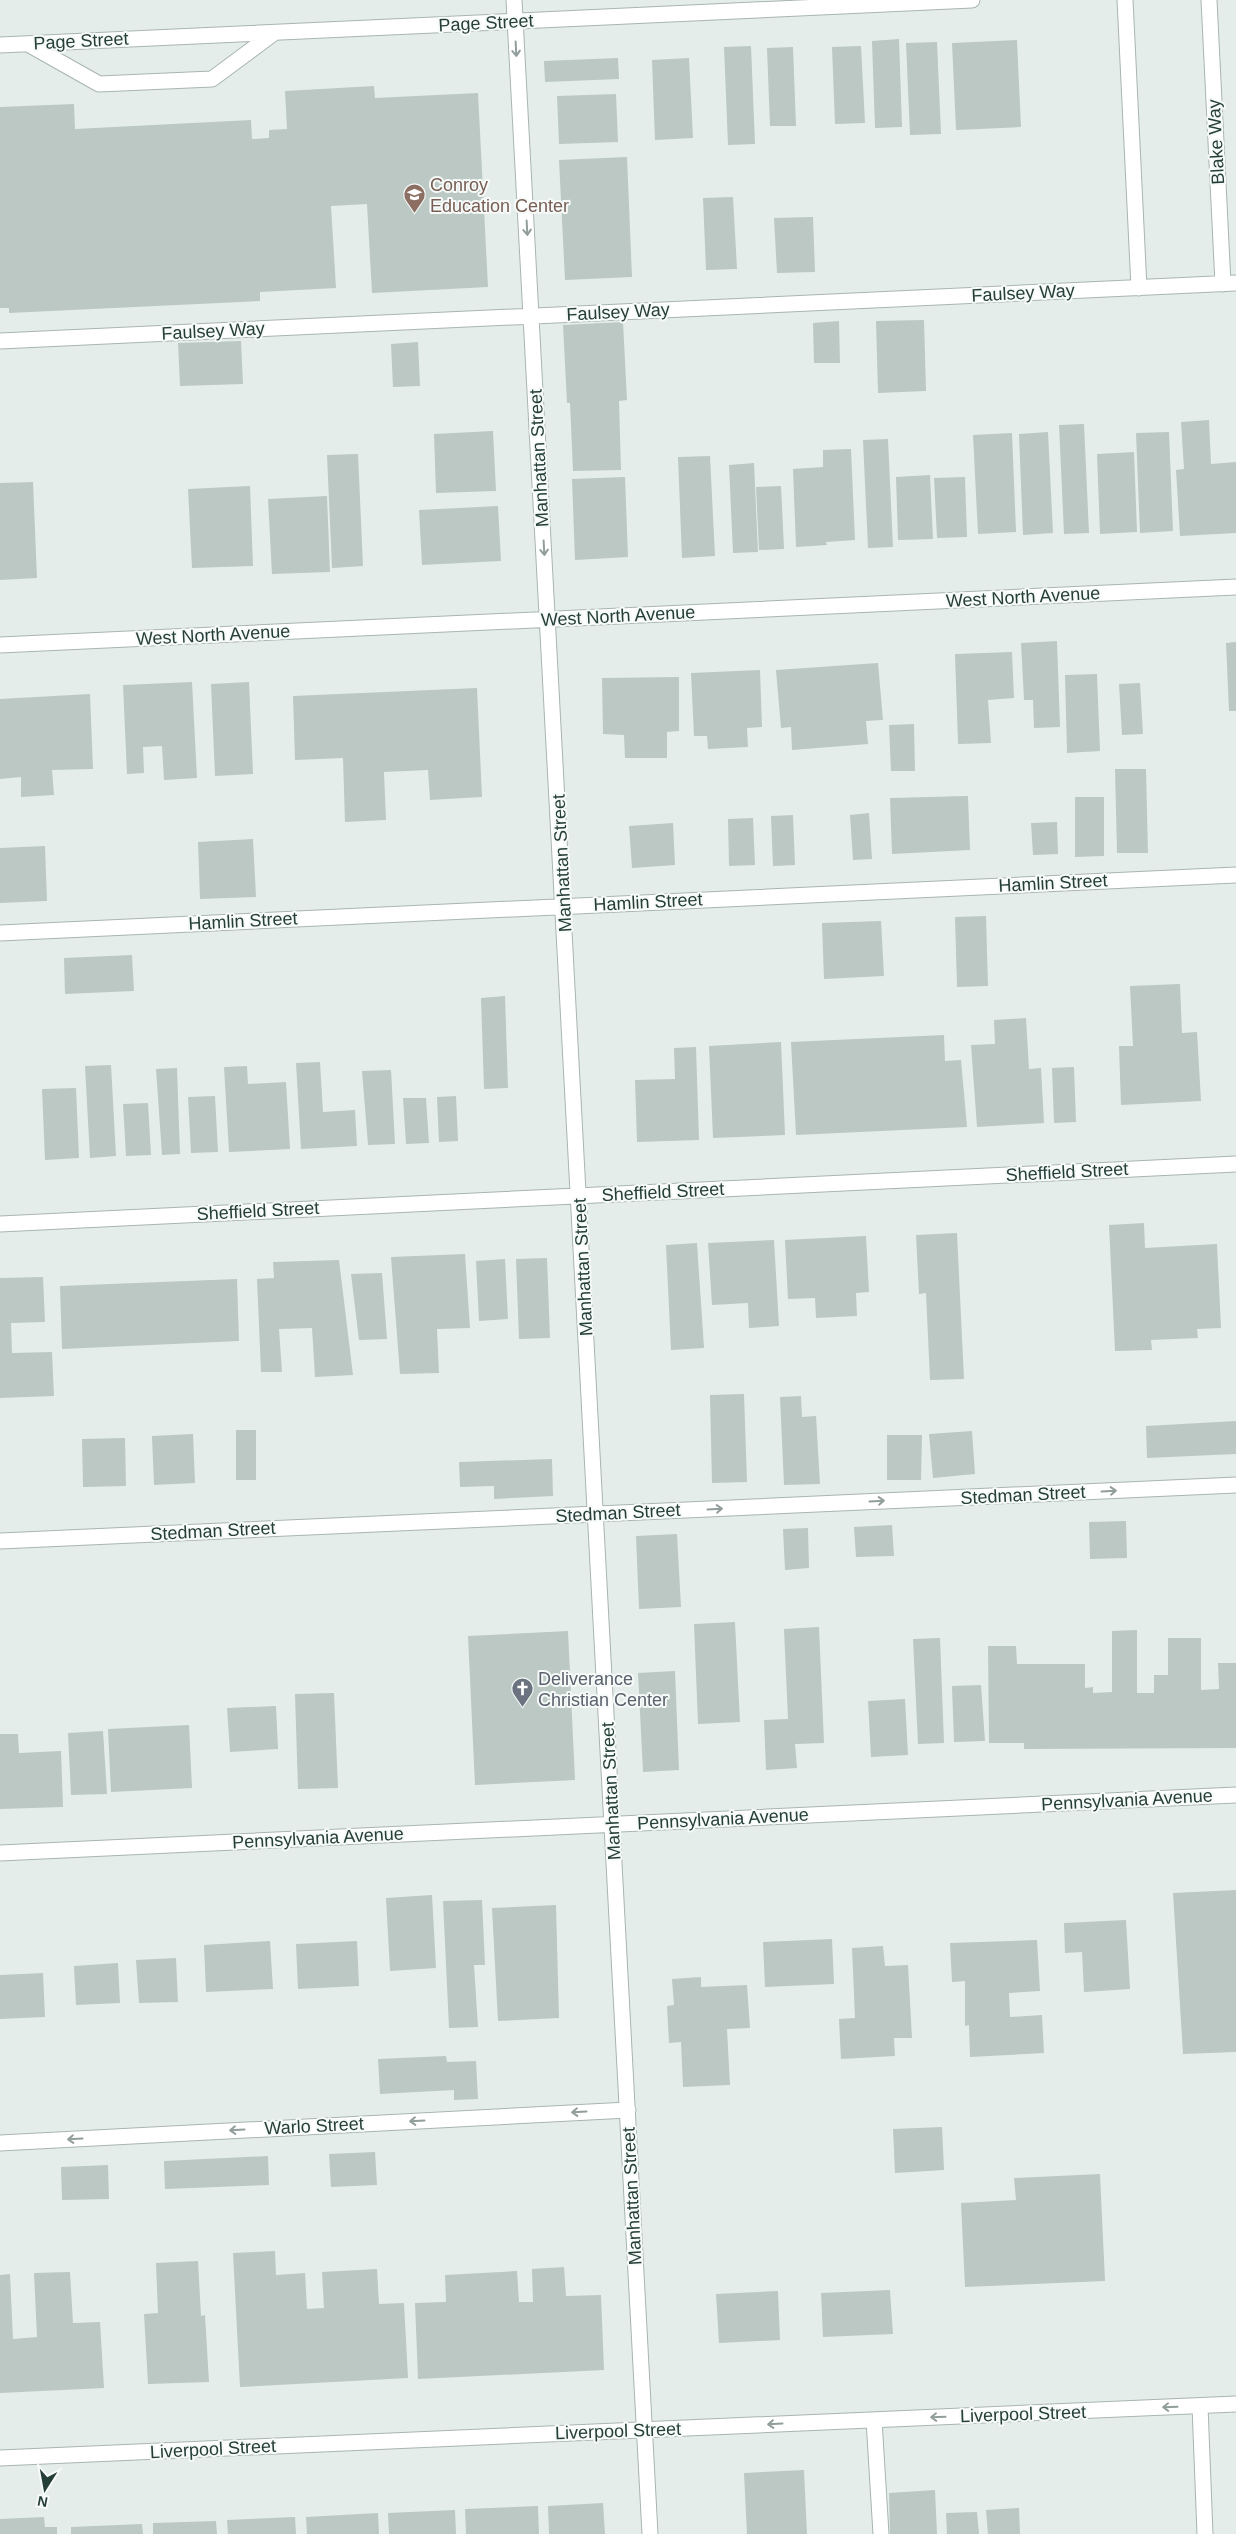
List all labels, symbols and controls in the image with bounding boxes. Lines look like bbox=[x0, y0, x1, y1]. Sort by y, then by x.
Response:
street label: Page Street bbox=[438, 11, 534, 35]
street label: Page Street bbox=[33, 29, 129, 53]
one-way arrow bbox=[512, 40, 521, 56]
street label: Blake Way bbox=[1204, 99, 1228, 185]
place label: Conroy Education Center bbox=[430, 175, 569, 216]
school or university icon: Conroy Education Center bbox=[402, 183, 426, 214]
one-way arrow bbox=[522, 220, 531, 236]
street label: Faulsey Way bbox=[971, 280, 1075, 306]
street label: Faulsey Way bbox=[566, 299, 670, 325]
street label: Faulsey Way bbox=[161, 318, 265, 344]
street label: Manhattan Street bbox=[525, 389, 553, 527]
one-way arrow bbox=[540, 540, 549, 556]
street label: West North Avenue bbox=[945, 583, 1101, 611]
street label: West North Avenue bbox=[540, 602, 696, 630]
street label: West North Avenue bbox=[135, 621, 291, 649]
street label: Manhattan Street bbox=[548, 794, 576, 932]
street label: Hamlin Street bbox=[998, 870, 1108, 896]
street label: Hamlin Street bbox=[593, 889, 703, 915]
street label: Hamlin Street bbox=[188, 908, 298, 934]
street label: Sheffield Street bbox=[1005, 1159, 1129, 1185]
street label: Sheffield Street bbox=[601, 1179, 725, 1205]
street label: Sheffield Street bbox=[196, 1198, 320, 1224]
street label: Manhattan Street bbox=[569, 1198, 597, 1336]
street label: Stedman Street bbox=[960, 1482, 1086, 1508]
one-way arrow bbox=[1101, 1486, 1117, 1495]
one-way arrow bbox=[869, 1497, 885, 1506]
street label: Stedman Street bbox=[555, 1500, 681, 1526]
one-way arrow bbox=[706, 1504, 722, 1513]
street label: Stedman Street bbox=[150, 1518, 276, 1544]
place label: Deliverance Christian Center bbox=[538, 1669, 668, 1710]
church icon: Deliverance Christian Center bbox=[510, 1677, 534, 1708]
street label: Manhattan Street bbox=[597, 1722, 625, 1860]
street label: Pennsylvania Avenue bbox=[1041, 1786, 1213, 1814]
street label: Pennsylvania Avenue bbox=[637, 1805, 809, 1833]
street label: Pennsylvania Avenue bbox=[232, 1824, 404, 1852]
one-way arrow bbox=[571, 2108, 587, 2117]
street label: Warlo Street bbox=[264, 2113, 364, 2139]
one-way arrow bbox=[409, 2116, 425, 2125]
one-way arrow bbox=[229, 2126, 245, 2135]
street label: Manhattan Street bbox=[618, 2127, 646, 2265]
one-way arrow bbox=[67, 2134, 83, 2143]
street label: Liverpool Street bbox=[960, 2402, 1086, 2426]
one-way arrow bbox=[1162, 2403, 1178, 2412]
one-way arrow bbox=[930, 2413, 946, 2422]
street label: Liverpool Street bbox=[555, 2419, 681, 2443]
one-way arrow bbox=[767, 2420, 783, 2429]
street label: Liverpool Street bbox=[150, 2436, 276, 2462]
north arrow bbox=[20, 2464, 70, 2514]
text: N bbox=[36, 2493, 49, 2511]

